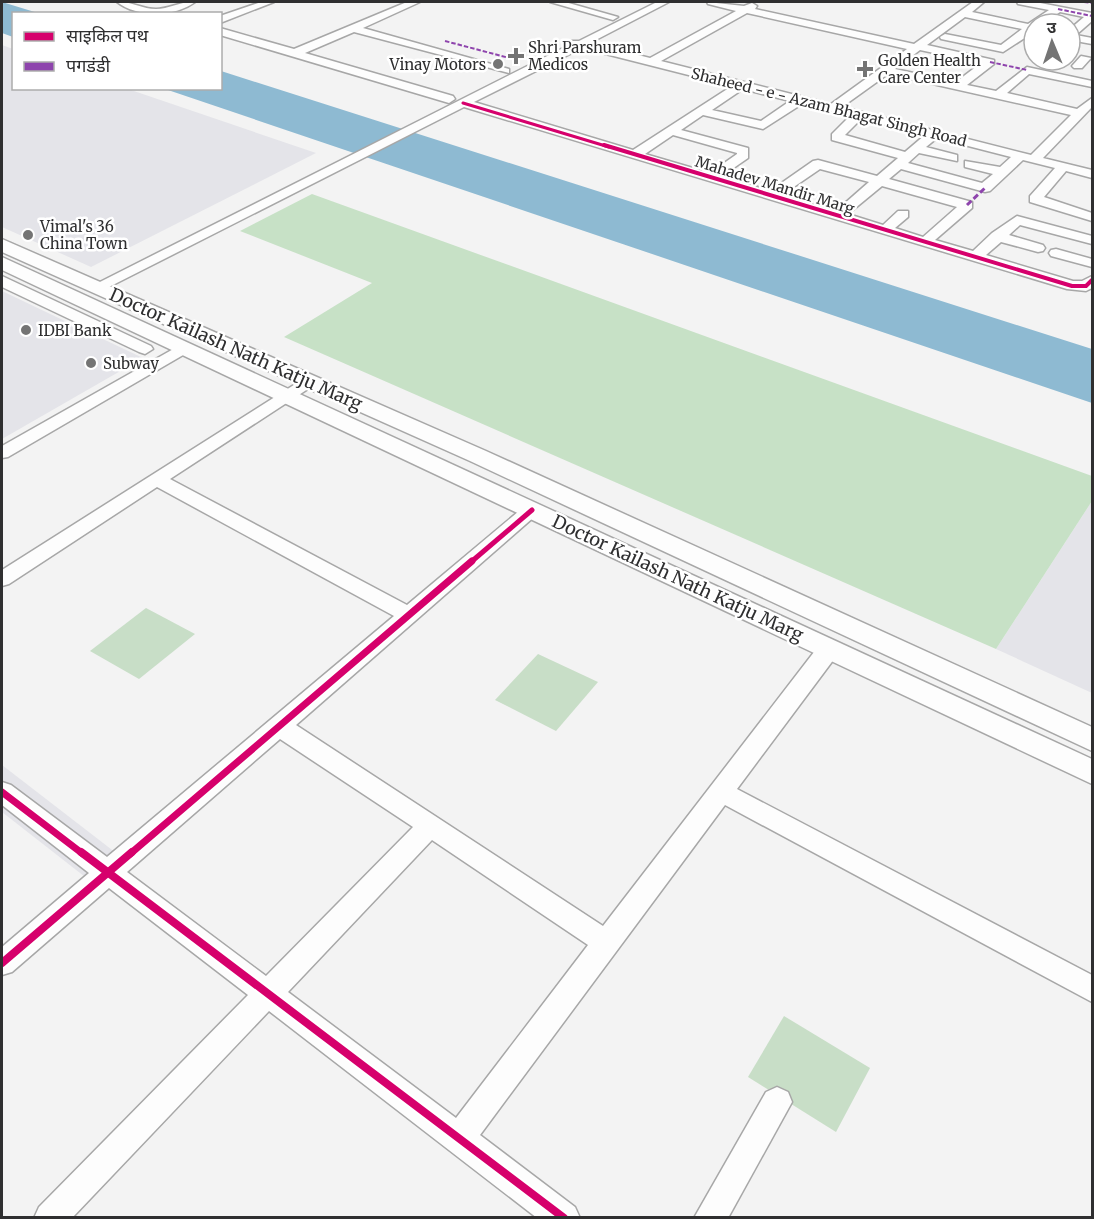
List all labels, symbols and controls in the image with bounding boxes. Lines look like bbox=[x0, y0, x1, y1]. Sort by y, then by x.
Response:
legend bbox=[12, 12, 222, 90]
north arrow bbox=[1022, 12, 1082, 72]
text: उ bbox=[1046, 17, 1057, 37]
text: साइकिल पथ bbox=[66, 24, 149, 47]
place label: Shri Parshuram Medicos bbox=[528, 38, 642, 74]
marker: Shri Parshuram Medicos bbox=[509, 49, 523, 63]
place label: Golden Health Care Center bbox=[878, 51, 981, 87]
text: पगडंडी bbox=[66, 54, 111, 77]
place label: Vinay Motors bbox=[389, 55, 486, 74]
marker: Vinay Motors bbox=[491, 57, 505, 71]
marker: Golden Health Care Center bbox=[856, 60, 874, 78]
street label: Shaheed - e - Azam Bhagat Singh Road bbox=[689, 64, 969, 150]
street label: Mahadev Mandir Marg bbox=[693, 152, 857, 218]
place label: Vimal's 36 China Town bbox=[39, 217, 128, 253]
marker: Vimal's 36 China Town bbox=[21, 228, 35, 242]
street label: Doctor Kailash Nath Katju Marg bbox=[106, 283, 366, 415]
place label: IDBI Bank bbox=[38, 321, 112, 340]
marker: IDBI Bank bbox=[19, 323, 33, 337]
place label: Subway bbox=[103, 354, 159, 373]
marker: Subway bbox=[84, 356, 98, 370]
street label: Doctor Kailash Nath Katju Marg bbox=[549, 510, 807, 646]

